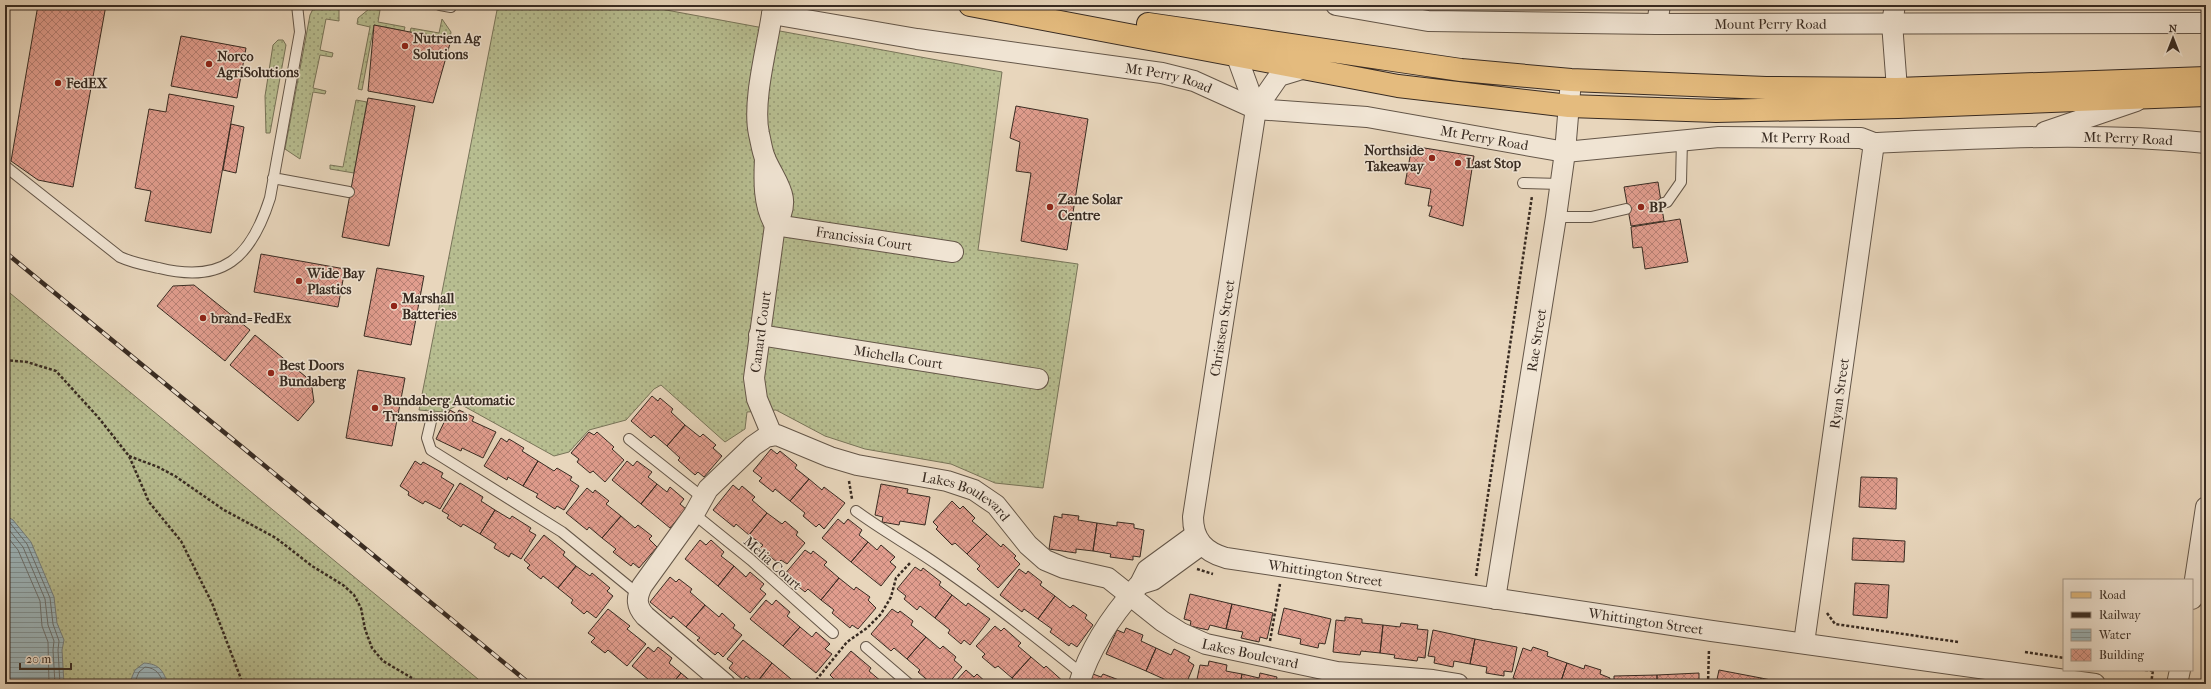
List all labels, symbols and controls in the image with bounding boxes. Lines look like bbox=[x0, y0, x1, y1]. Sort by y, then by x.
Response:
street label: Mount Perry Road bbox=[1714, 16, 1827, 33]
north arrow bbox=[2153, 18, 2193, 58]
text: N bbox=[2169, 22, 2178, 35]
place label: Nutrien Ag Solutions bbox=[413, 30, 481, 63]
marker: Nutrien Ag Solutions bbox=[400, 41, 410, 51]
place label: Norco AgriSolutions bbox=[216, 48, 300, 81]
marker: Norco AgriSolutions bbox=[204, 59, 214, 69]
street label: Mt Perry Road bbox=[1124, 60, 1215, 97]
place label: FedEX bbox=[65, 75, 109, 92]
marker: FedEX bbox=[53, 78, 63, 88]
street label: Mt Perry Road bbox=[1439, 122, 1530, 154]
street label: Mt Perry Road bbox=[1761, 129, 1851, 147]
street label: Mt Perry Road bbox=[2084, 129, 2174, 149]
place label: Northside Takeaway bbox=[1364, 142, 1426, 175]
marker: Northside Takeaway bbox=[1427, 153, 1437, 163]
place label: Last Stop bbox=[1466, 155, 1521, 172]
marker: Last Stop bbox=[1453, 158, 1463, 168]
place label: Zane Solar Centre bbox=[1058, 191, 1124, 224]
place label: BP bbox=[1649, 199, 1667, 216]
marker: Zane Solar Centre bbox=[1045, 202, 1055, 212]
marker: BP bbox=[1636, 202, 1646, 212]
street label: Francissia Court bbox=[814, 223, 913, 255]
place label: Wide Bay Plastics bbox=[306, 265, 367, 298]
marker: Wide Bay Plastics bbox=[294, 276, 304, 286]
street label: Christsen Street bbox=[1206, 278, 1239, 378]
place label: Marshall Batteries bbox=[401, 290, 457, 323]
street label: Canard Court bbox=[747, 290, 775, 374]
marker: Marshall Batteries bbox=[389, 301, 399, 311]
street label: Rae Street bbox=[1523, 308, 1550, 373]
place label: brand=FedEx bbox=[210, 310, 292, 327]
marker: brand=FedEx bbox=[198, 313, 208, 323]
street label: Michella Court bbox=[852, 342, 944, 373]
place label: Best Doors Bundaberg bbox=[279, 357, 346, 390]
street label: Ryan Street bbox=[1826, 357, 1853, 430]
marker: Best Doors Bundaberg bbox=[266, 368, 276, 378]
place label: Bundaberg Automatic Transmissions bbox=[382, 392, 516, 425]
marker: Bundaberg Automatic Transmissions bbox=[370, 403, 380, 413]
street label: Lakes Boulevard bbox=[920, 469, 1014, 525]
street label: Melia Court bbox=[740, 533, 805, 594]
street label: Whittington Street bbox=[1266, 556, 1384, 590]
legend bbox=[2063, 579, 2193, 671]
text: Road bbox=[2099, 588, 2126, 602]
street label: Whittington Street bbox=[1586, 604, 1704, 639]
text: Railway bbox=[2099, 608, 2141, 622]
text: Water bbox=[2098, 628, 2132, 642]
street label: Lakes Boulevard bbox=[1200, 635, 1300, 673]
scale bar bbox=[20, 645, 71, 671]
text: Building bbox=[2099, 648, 2144, 662]
text: 20 m bbox=[26, 652, 51, 666]

